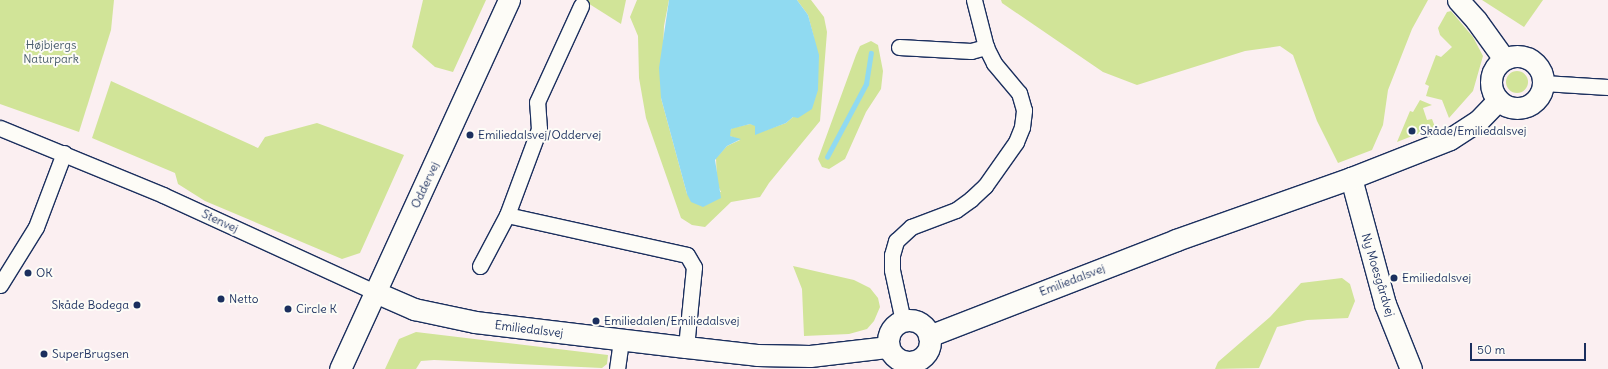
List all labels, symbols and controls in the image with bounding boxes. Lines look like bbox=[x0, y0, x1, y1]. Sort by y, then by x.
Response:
park label: Højbjergs Naturpark bbox=[23, 38, 79, 66]
place label: Skåde/Emiliedalsvej bbox=[1420, 124, 1526, 138]
marker: Skåde/Emiliedalsvej bbox=[1407, 126, 1417, 136]
place label: Emiliedalsvej/Oddervej bbox=[478, 128, 601, 142]
marker: Emiliedalsvej/Oddervej bbox=[465, 130, 475, 140]
street label: Oddervej bbox=[408, 159, 442, 211]
street label: Stenvej bbox=[199, 206, 241, 236]
street label: Ny Moesgårdvej bbox=[1358, 232, 1398, 318]
street label: Emiliedalsvej bbox=[1037, 261, 1107, 299]
place label: OK bbox=[36, 266, 53, 280]
marker: OK bbox=[23, 268, 33, 278]
place label: Emiliedalsvej bbox=[1402, 271, 1471, 285]
marker: Emiliedalsvej bbox=[1389, 273, 1399, 283]
place label: Netto bbox=[229, 292, 258, 306]
marker: Netto bbox=[216, 294, 226, 304]
place label: Skåde Bodega bbox=[52, 298, 129, 312]
marker: Skåde Bodega bbox=[132, 300, 142, 310]
place label: Circle K bbox=[296, 302, 337, 316]
marker: Circle K bbox=[283, 304, 293, 314]
place label: Emiliedalen/Emiliedalsvej bbox=[604, 314, 739, 328]
marker: Emiliedalen/Emiliedalsvej bbox=[591, 316, 601, 326]
street label: Emiliedalsvej bbox=[494, 318, 564, 340]
scale bar bbox=[1472, 335, 1588, 361]
text: 50 m bbox=[1477, 342, 1505, 357]
place label: SuperBrugsen bbox=[52, 347, 129, 361]
marker: SuperBrugsen bbox=[39, 349, 49, 359]

